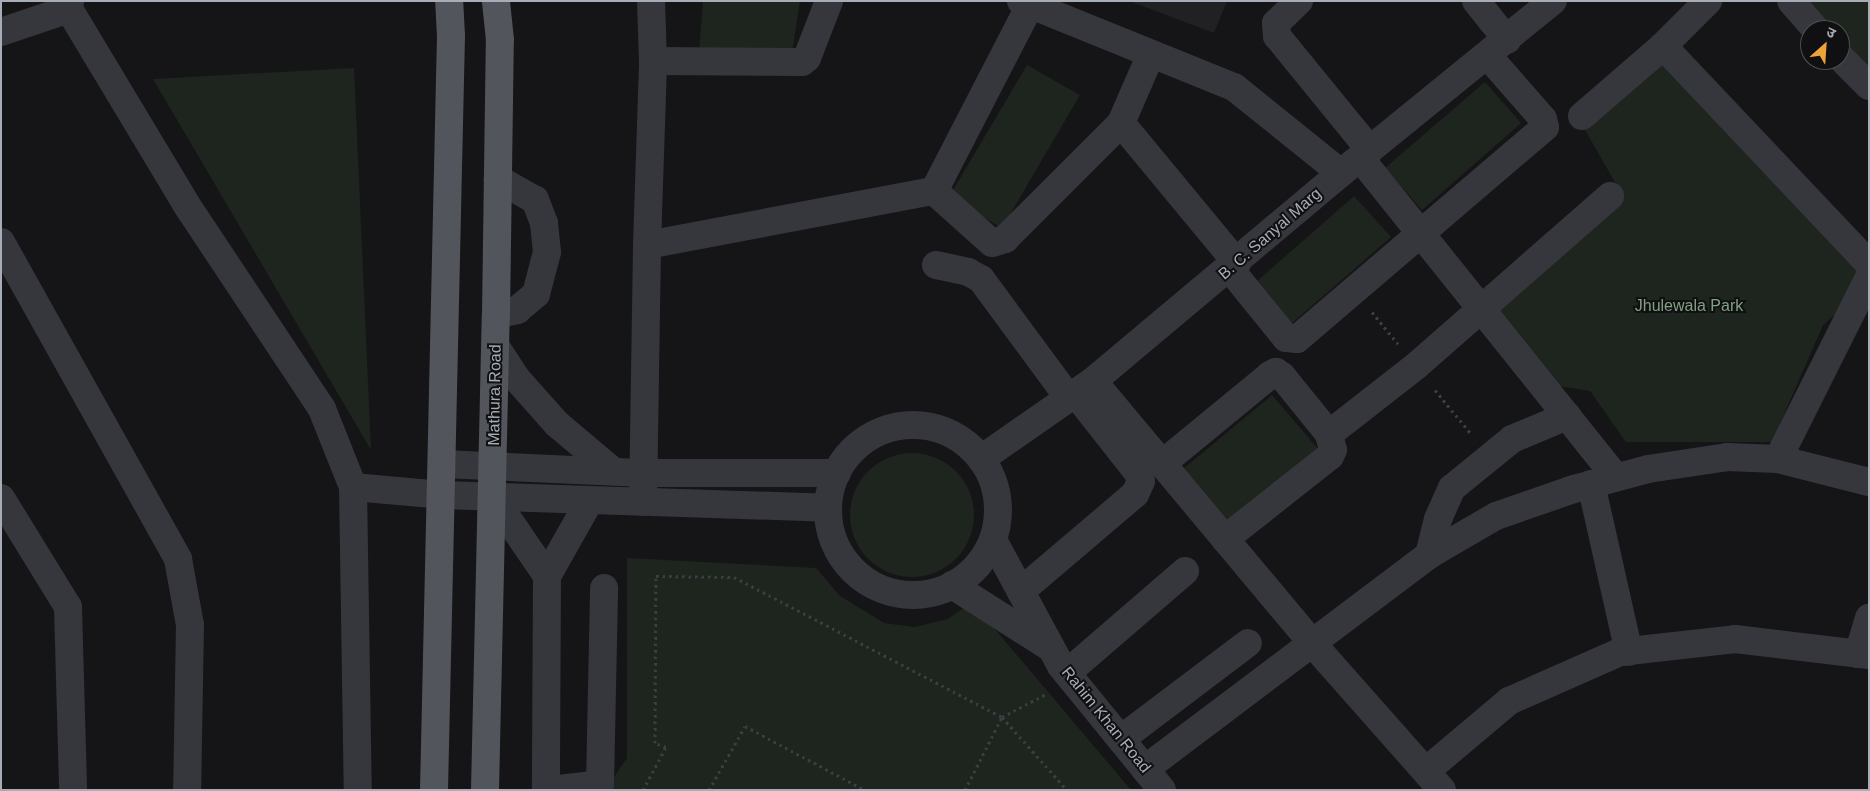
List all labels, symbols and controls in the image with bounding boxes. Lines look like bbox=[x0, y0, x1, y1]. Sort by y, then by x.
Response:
north arrow bbox=[1800, 20, 1850, 70]
text: उ bbox=[1824, 23, 1838, 41]
street label: B. C. Sanyal Marg bbox=[1215, 184, 1325, 284]
park label: Jhulewala Park bbox=[1635, 296, 1743, 316]
street label: Mathura Road bbox=[485, 344, 505, 446]
street label: Rahim Khan Road bbox=[1057, 663, 1155, 777]

